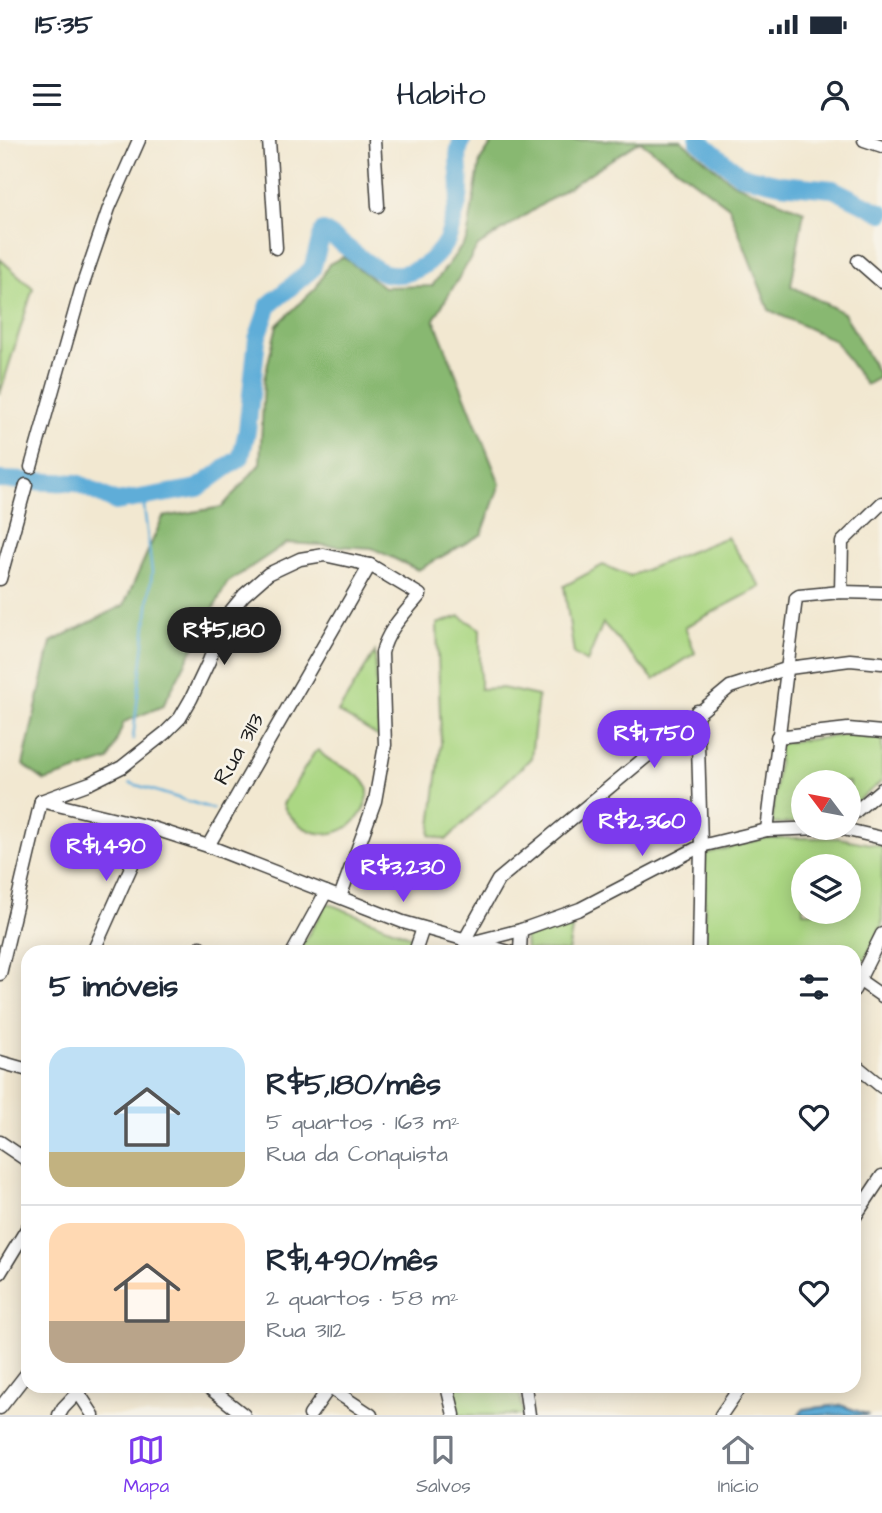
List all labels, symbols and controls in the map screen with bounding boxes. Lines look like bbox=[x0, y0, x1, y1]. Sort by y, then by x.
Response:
text: 15:35 bbox=[35, 7, 93, 43]
text: Habito bbox=[396, 72, 486, 117]
icon: menu bbox=[28, 76, 66, 114]
icon: person bbox=[816, 76, 854, 114]
pin: R$5,180 bbox=[159, 608, 289, 667]
text: R$5,180 bbox=[183, 614, 265, 646]
street label: Rua 3113 bbox=[206, 707, 273, 791]
pin: R$1,750 bbox=[589, 710, 719, 770]
text: R$1,750 bbox=[613, 717, 695, 749]
north arrow bbox=[791, 770, 861, 840]
map controls bbox=[791, 770, 861, 924]
pin: R$2,360 bbox=[577, 798, 707, 858]
text: R$2,360 bbox=[598, 805, 686, 837]
pin: R$1,490 bbox=[41, 824, 171, 883]
text: R$1,490 bbox=[66, 830, 146, 862]
pin: R$3,230 bbox=[338, 844, 468, 904]
text: R$3,230 bbox=[361, 851, 445, 883]
button: layers bbox=[791, 854, 861, 924]
text: 5 imóveis bbox=[49, 966, 178, 1008]
icon: filters bbox=[795, 968, 833, 1006]
text: R$5,180/mês bbox=[266, 1064, 441, 1106]
icon: home bbox=[105, 1075, 189, 1159]
icon: heart bbox=[795, 1098, 833, 1136]
text: 5 quartos · 163 m² bbox=[266, 1106, 460, 1138]
text: Rua da Conquista bbox=[266, 1138, 448, 1170]
text: R$1,490/mês bbox=[266, 1240, 438, 1282]
icon: home bbox=[105, 1251, 189, 1335]
icon: heart bbox=[795, 1274, 833, 1312]
text: 2 quartos · 58 m² bbox=[266, 1282, 459, 1314]
text: Rua 3112 bbox=[266, 1314, 346, 1346]
tab: Mapa bbox=[123, 1431, 169, 1500]
tab: Salvos bbox=[416, 1431, 471, 1500]
tab: Início bbox=[718, 1431, 759, 1500]

